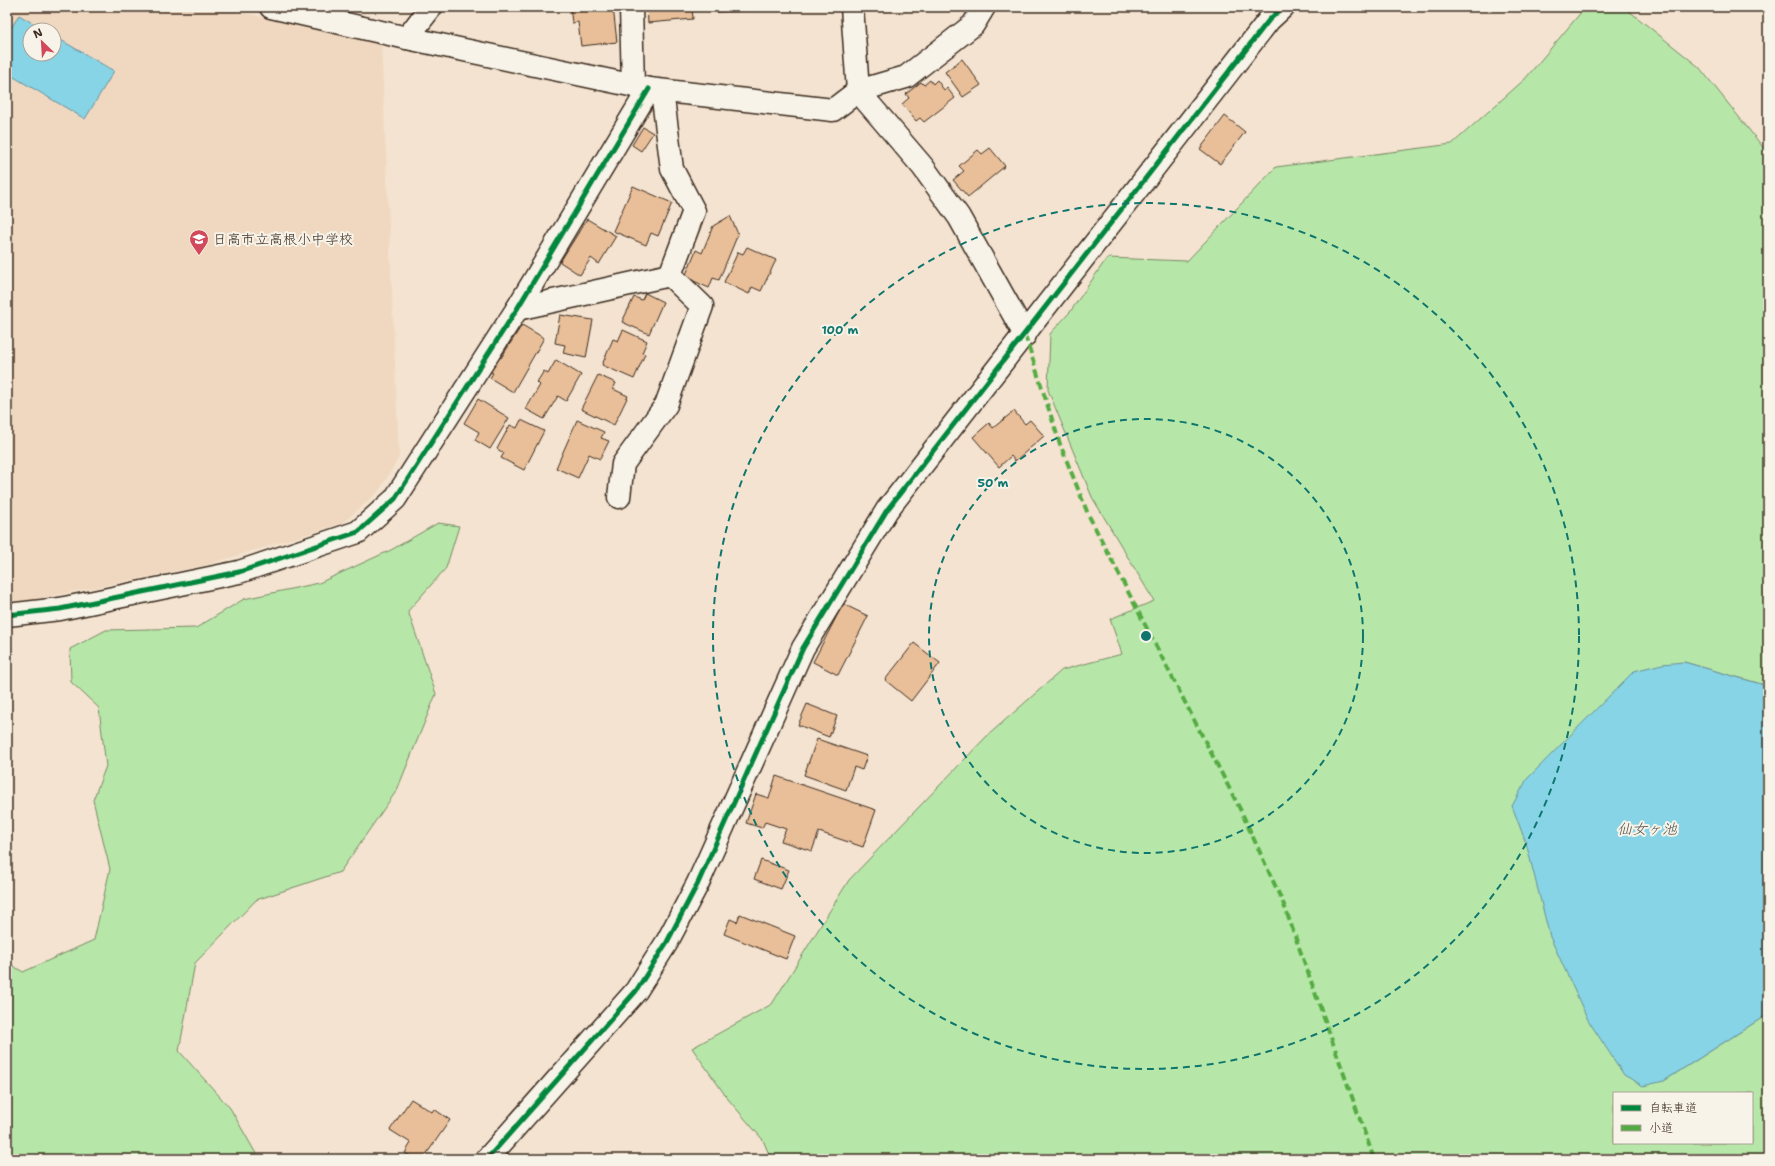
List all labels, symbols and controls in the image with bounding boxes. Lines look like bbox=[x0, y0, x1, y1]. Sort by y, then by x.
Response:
north arrow bbox=[22, 22, 62, 62]
text: N bbox=[31, 25, 45, 42]
school or university icon: 日高市立高根小中学校 bbox=[188, 228, 210, 256]
place label: 日高市立高根小中学校 bbox=[213, 230, 353, 248]
text: 100 m bbox=[822, 322, 859, 338]
text: 50 m bbox=[978, 475, 1009, 491]
centre of rings bbox=[1139, 629, 1153, 643]
water label: 仙女ヶ池 bbox=[1617, 819, 1678, 839]
legend bbox=[1613, 1092, 1753, 1144]
text: 自転車道 bbox=[1649, 1100, 1697, 1116]
text: 小道 bbox=[1649, 1120, 1673, 1136]

